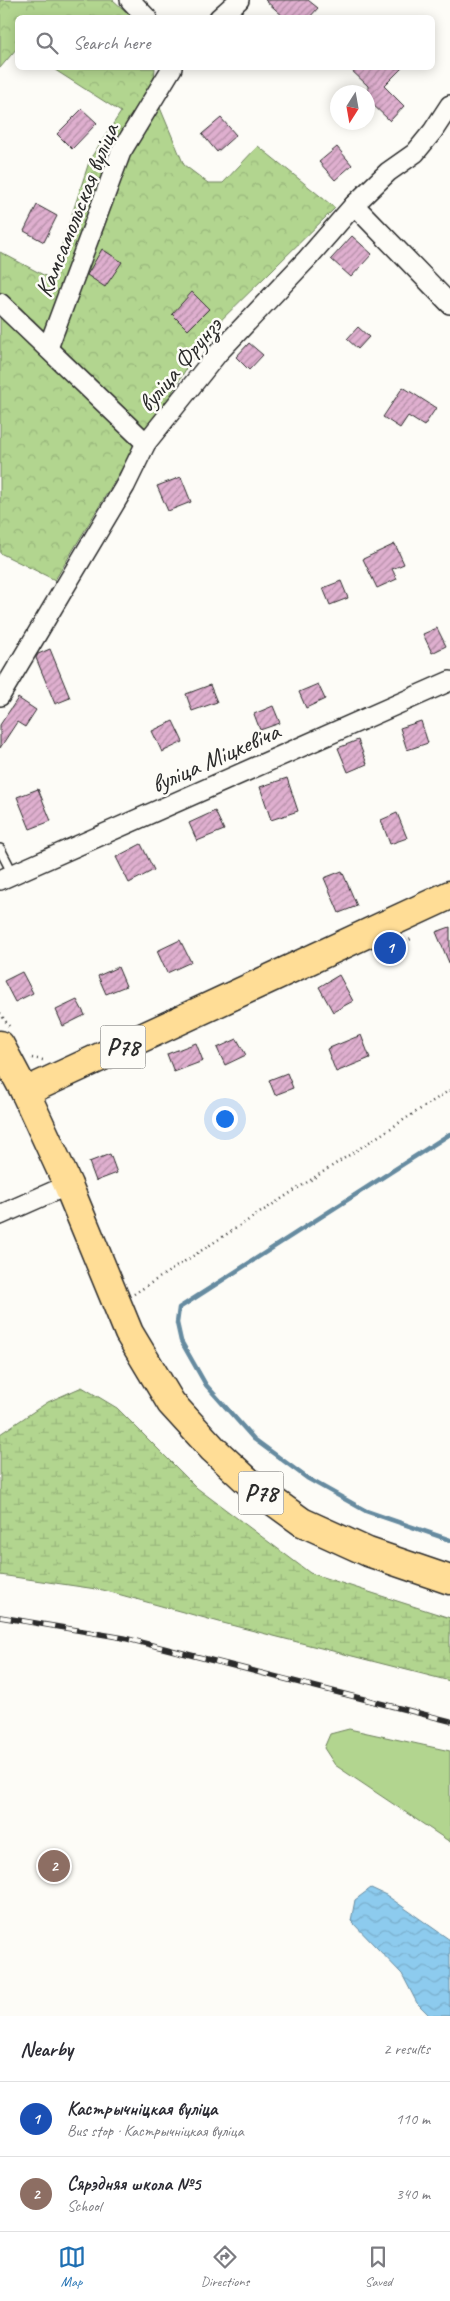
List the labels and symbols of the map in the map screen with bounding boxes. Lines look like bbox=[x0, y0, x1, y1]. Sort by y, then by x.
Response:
north arrow bbox=[330, 85, 375, 130]
street label: Камсамольская вуліца bbox=[28, 117, 127, 302]
street label: вуліца Фрунзэ bbox=[131, 310, 230, 419]
street label: вуліца Міцкевіча bbox=[146, 715, 287, 800]
pin: 1 bbox=[374, 929, 406, 967]
road number: Р78 bbox=[100, 1026, 146, 1068]
your location bbox=[212, 1106, 238, 1132]
road number: Р78 bbox=[238, 1472, 284, 1515]
pin: 2 bbox=[38, 1847, 70, 1885]

